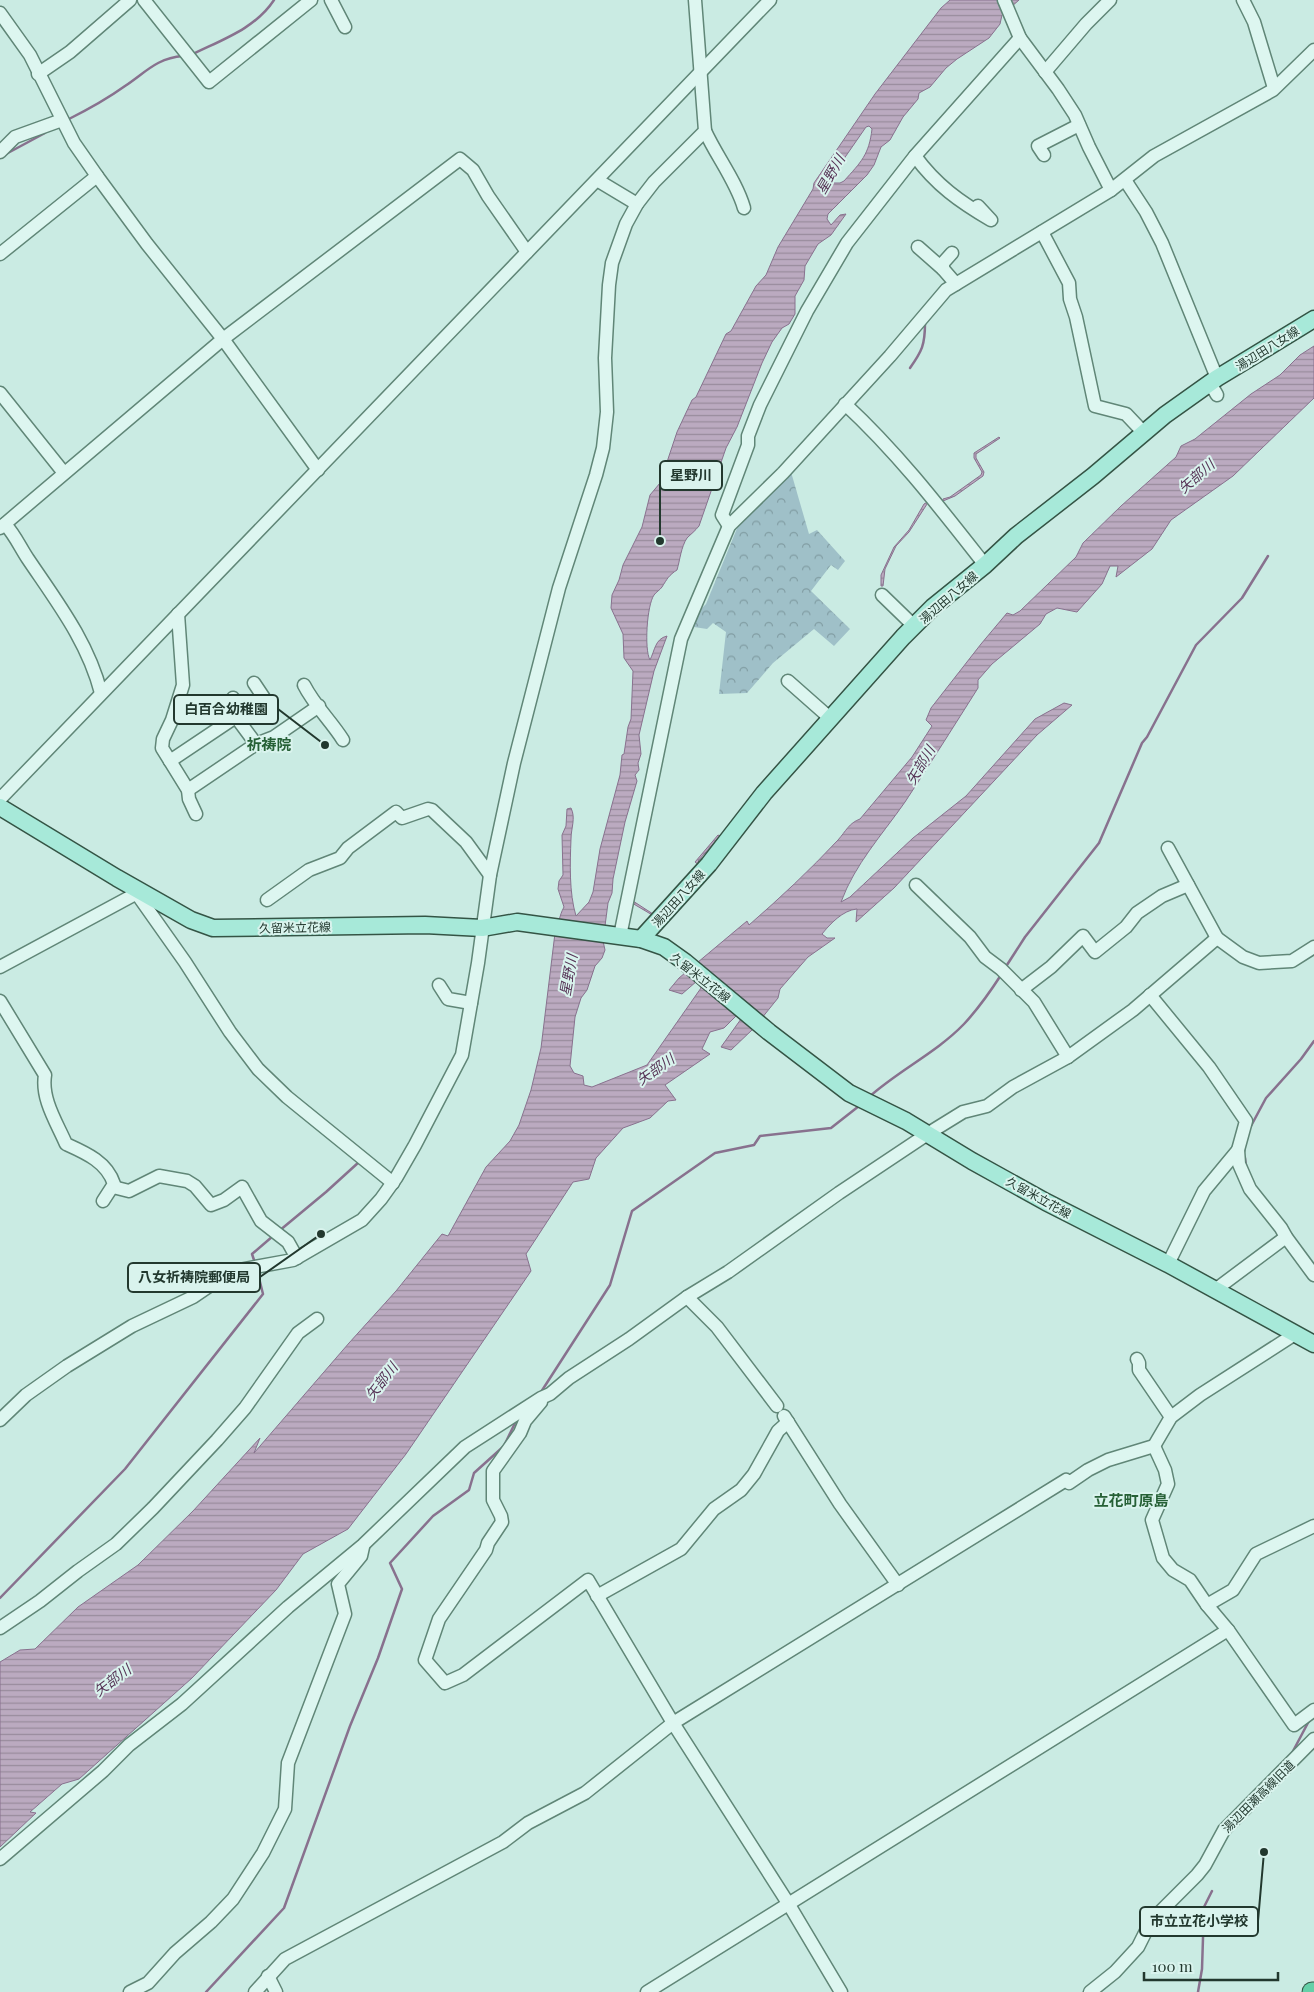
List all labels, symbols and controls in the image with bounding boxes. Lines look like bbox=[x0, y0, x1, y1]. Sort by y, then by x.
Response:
water label: 星野川 bbox=[811, 149, 850, 197]
street label: 湯辺田八女線 bbox=[1232, 322, 1302, 374]
water label: 矢部川 bbox=[1174, 454, 1220, 497]
callout: 星野川 bbox=[660, 461, 722, 490]
text: 星野川 bbox=[670, 465, 712, 484]
street label: 湯辺田八女線 bbox=[916, 567, 980, 627]
callout: 白百合幼稚園 bbox=[174, 695, 278, 724]
text: 白百合幼稚園 bbox=[184, 699, 268, 718]
district label: 祈祷院 bbox=[246, 734, 292, 754]
water label: 矢部川 bbox=[901, 740, 940, 788]
street label: 湯辺田八女線 bbox=[648, 866, 708, 930]
street label: 久留米立花線 bbox=[259, 918, 331, 936]
street label: 久留米立花線 bbox=[668, 949, 734, 1005]
water label: 星野川 bbox=[555, 951, 581, 997]
water label: 矢部川 bbox=[632, 1048, 679, 1089]
street label: 久留米立花線 bbox=[1004, 1173, 1074, 1221]
callout: 八女祈祷院郵便局 bbox=[128, 1263, 260, 1292]
text: 八女祈祷院郵便局 bbox=[138, 1267, 250, 1286]
water label: 矢部川 bbox=[361, 1357, 403, 1403]
district label: 立花町原島 bbox=[1093, 1490, 1169, 1510]
water label: 矢部川 bbox=[90, 1659, 136, 1700]
street label: 湯辺田瀬高線旧道 bbox=[1218, 1756, 1298, 1836]
callout: 市立立花小学校 bbox=[1140, 1907, 1258, 1936]
text: 市立立花小学校 bbox=[1150, 1911, 1248, 1930]
scale bar bbox=[1144, 1950, 1278, 1982]
text: 100 m bbox=[1152, 1956, 1193, 1976]

